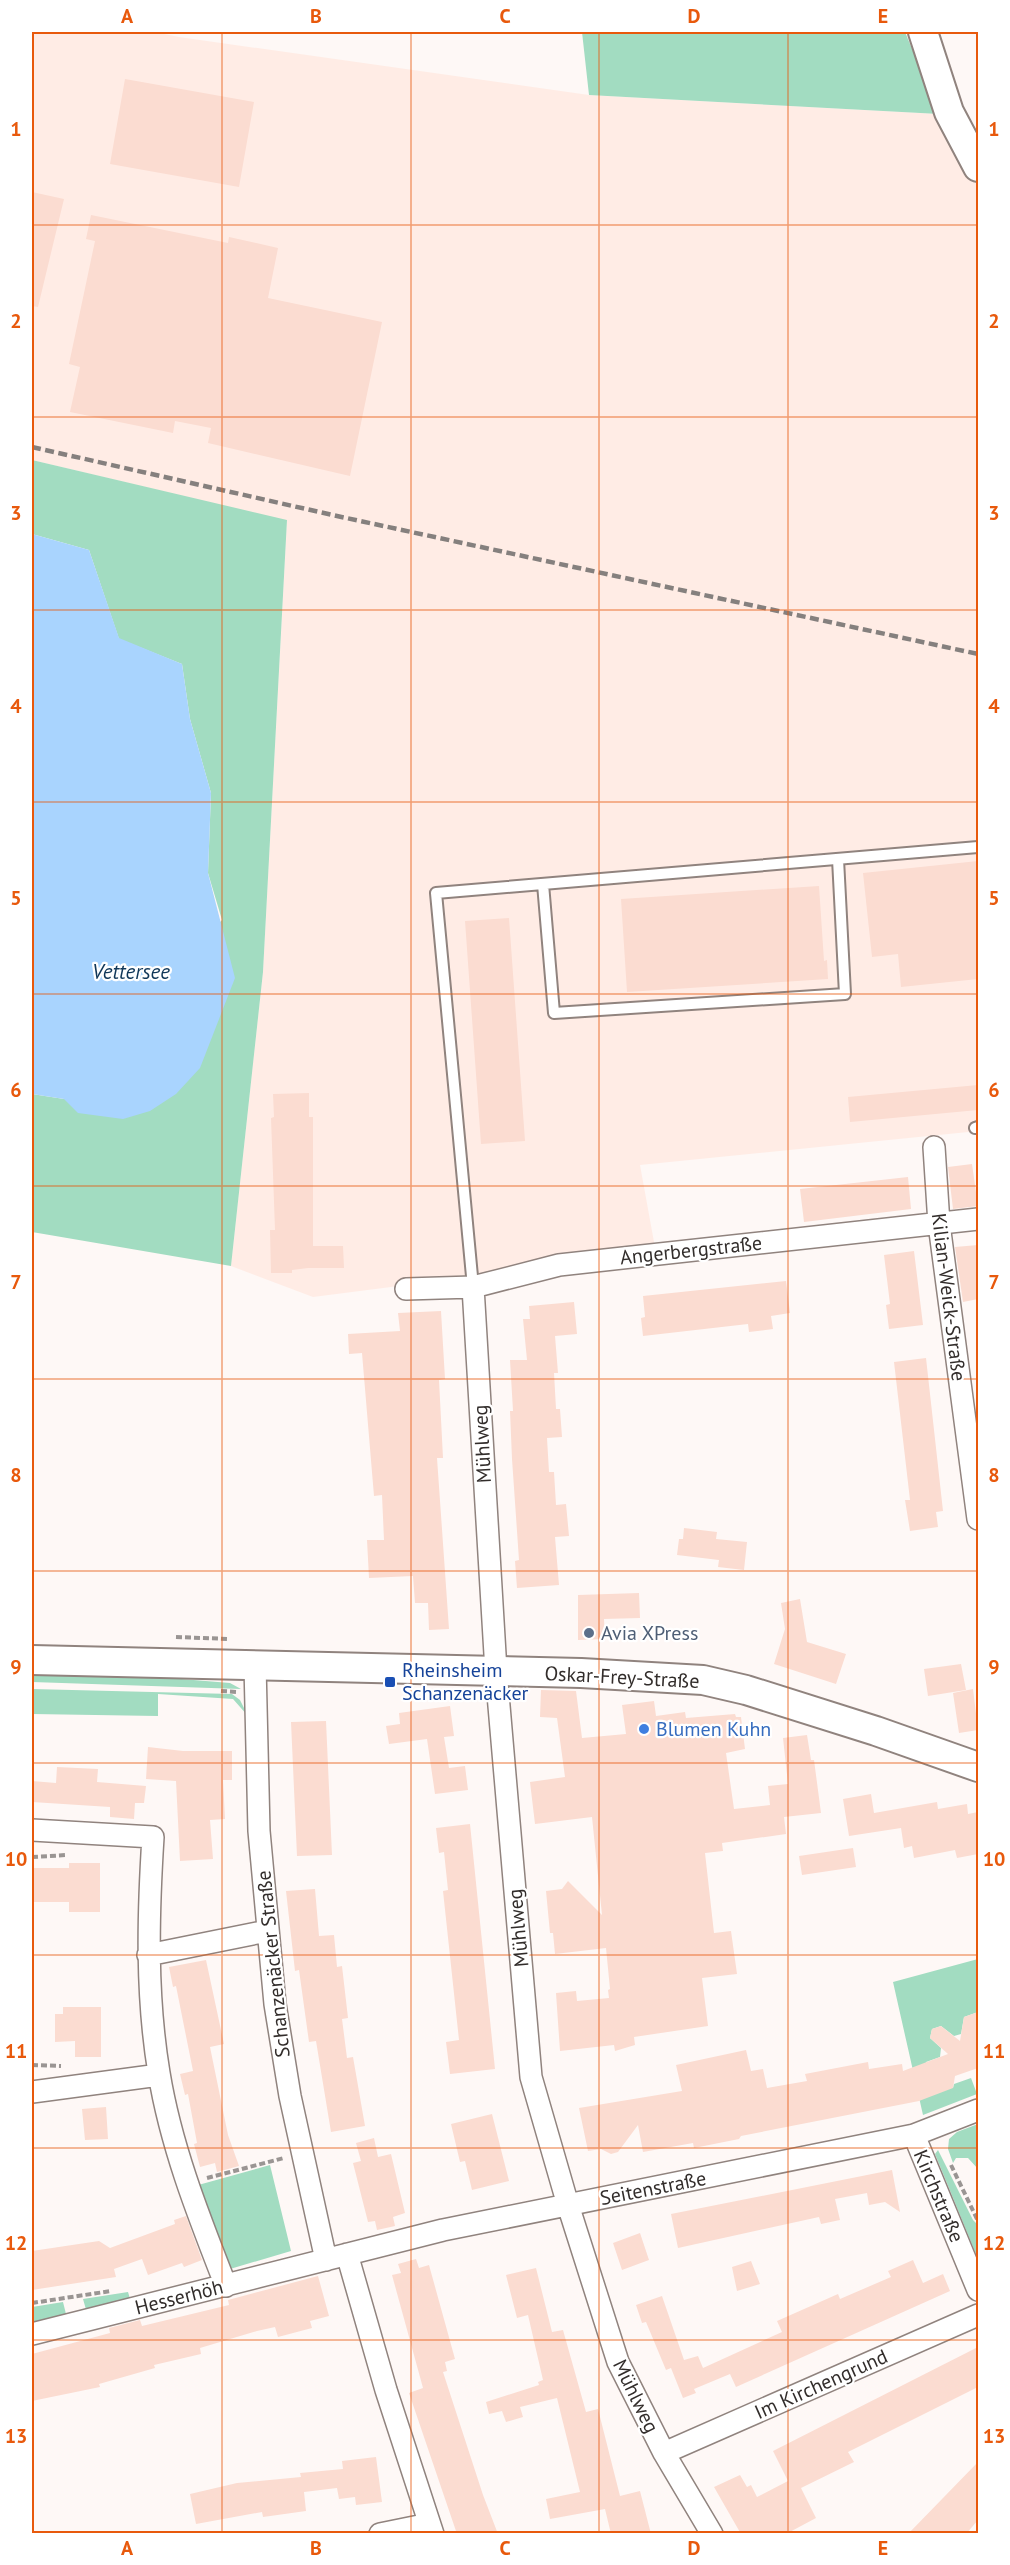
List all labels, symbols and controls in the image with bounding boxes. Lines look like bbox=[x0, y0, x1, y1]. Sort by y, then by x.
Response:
text: A bbox=[121, 3, 134, 29]
text: B bbox=[310, 3, 322, 29]
text: C bbox=[499, 3, 511, 29]
text: D bbox=[688, 3, 701, 29]
text: E bbox=[878, 3, 888, 29]
text: 1 bbox=[10, 116, 22, 142]
text: 1 bbox=[988, 116, 1000, 142]
text: 2 bbox=[10, 308, 22, 334]
text: 2 bbox=[988, 308, 1000, 334]
text: 3 bbox=[10, 500, 22, 526]
text: 3 bbox=[988, 500, 1000, 526]
text: 4 bbox=[10, 693, 22, 719]
text: 4 bbox=[988, 693, 1000, 719]
text: 5 bbox=[10, 885, 22, 911]
text: 5 bbox=[988, 885, 1000, 911]
water label: Vettersee bbox=[92, 958, 170, 985]
text: 6 bbox=[10, 1077, 22, 1103]
text: 6 bbox=[988, 1077, 1000, 1103]
street label: Kilian-Weick-Straße bbox=[926, 1212, 972, 1382]
street label: Angerbergstraße bbox=[619, 1230, 763, 1270]
text: 7 bbox=[10, 1269, 22, 1295]
text: 7 bbox=[988, 1269, 1000, 1295]
street label: Mühlweg bbox=[467, 1404, 497, 1484]
text: 8 bbox=[10, 1462, 22, 1488]
text: 8 bbox=[988, 1462, 1000, 1488]
place label: Avia XPress bbox=[601, 1620, 698, 1646]
marker: Avia XPress bbox=[582, 1626, 596, 1640]
text: 9 bbox=[10, 1654, 22, 1680]
text: 9 bbox=[988, 1654, 1000, 1680]
place label: Rheinsheim Schanzenäcker bbox=[402, 1657, 529, 1706]
street label: Oskar-Frey-Straße bbox=[544, 1660, 700, 1694]
marker: Rheinsheim Schanzenäcker bbox=[383, 1675, 397, 1689]
place label: Blumen Kuhn bbox=[656, 1716, 771, 1742]
marker: Blumen Kuhn bbox=[637, 1722, 651, 1736]
text: 10 bbox=[5, 1846, 27, 1872]
text: 10 bbox=[983, 1846, 1005, 1872]
street label: Schanzenäcker Straße bbox=[250, 1869, 296, 2059]
street label: Mühlweg bbox=[502, 1888, 534, 1968]
text: 11 bbox=[5, 2038, 27, 2064]
text: 11 bbox=[983, 2038, 1005, 2064]
street label: Kirchstraße bbox=[908, 2146, 970, 2246]
street label: Seitenstraße bbox=[598, 2165, 708, 2211]
text: 12 bbox=[5, 2230, 27, 2256]
text: 12 bbox=[983, 2230, 1005, 2256]
street label: Hesserhöh bbox=[132, 2273, 226, 2321]
street label: Im Kirchengrund bbox=[750, 2343, 892, 2425]
street label: Mühlweg bbox=[607, 2355, 665, 2437]
text: 13 bbox=[5, 2423, 27, 2449]
text: 13 bbox=[983, 2423, 1005, 2449]
text: A bbox=[121, 2535, 134, 2561]
text: B bbox=[310, 2535, 322, 2561]
text: C bbox=[499, 2535, 511, 2561]
text: D bbox=[688, 2535, 701, 2561]
text: E bbox=[878, 2535, 888, 2561]

